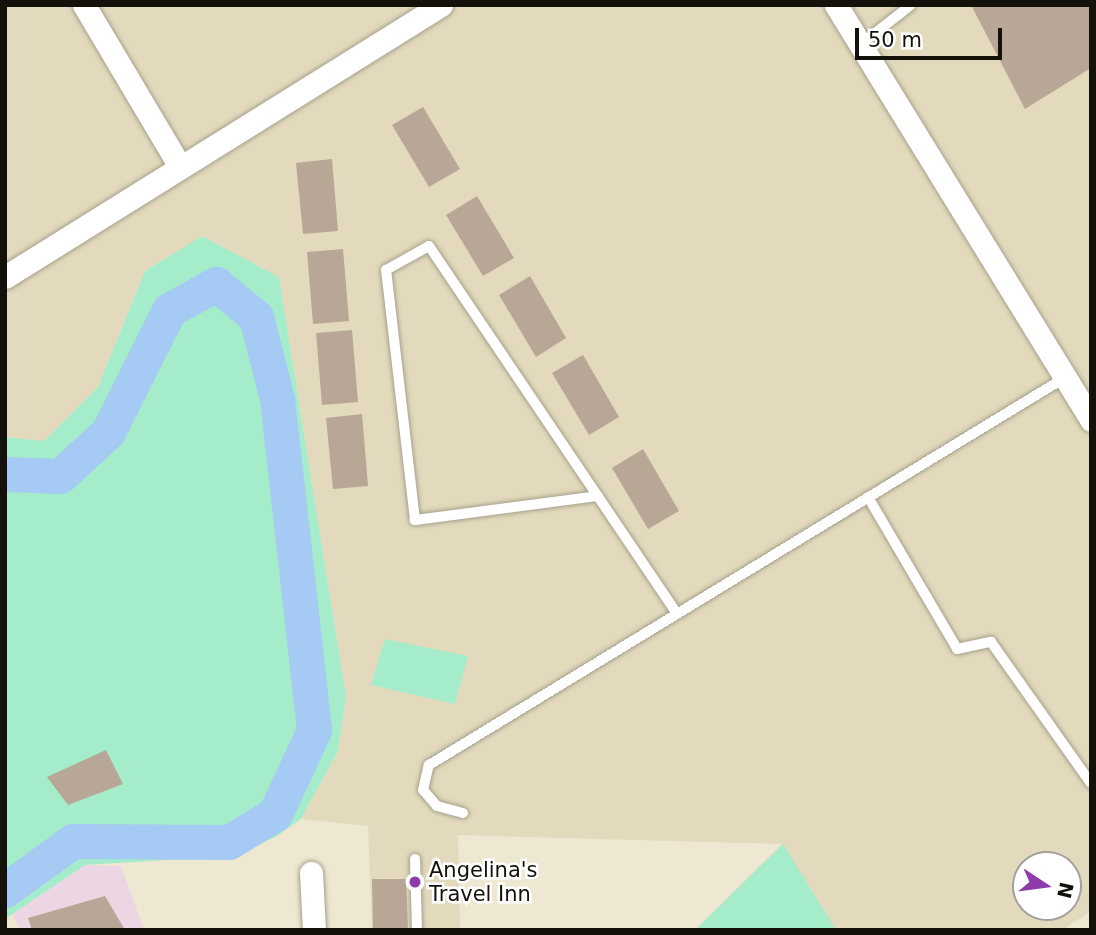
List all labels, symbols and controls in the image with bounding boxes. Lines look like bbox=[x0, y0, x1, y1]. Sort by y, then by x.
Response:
scale bar bbox=[858, 14, 1005, 58]
text: 50 m bbox=[868, 28, 922, 52]
north arrow bbox=[1012, 851, 1082, 921]
place label: Angelina's Travel Inn bbox=[429, 857, 537, 907]
marker: Angelina's Travel Inn bbox=[407, 874, 423, 890]
text: N bbox=[1053, 880, 1078, 900]

